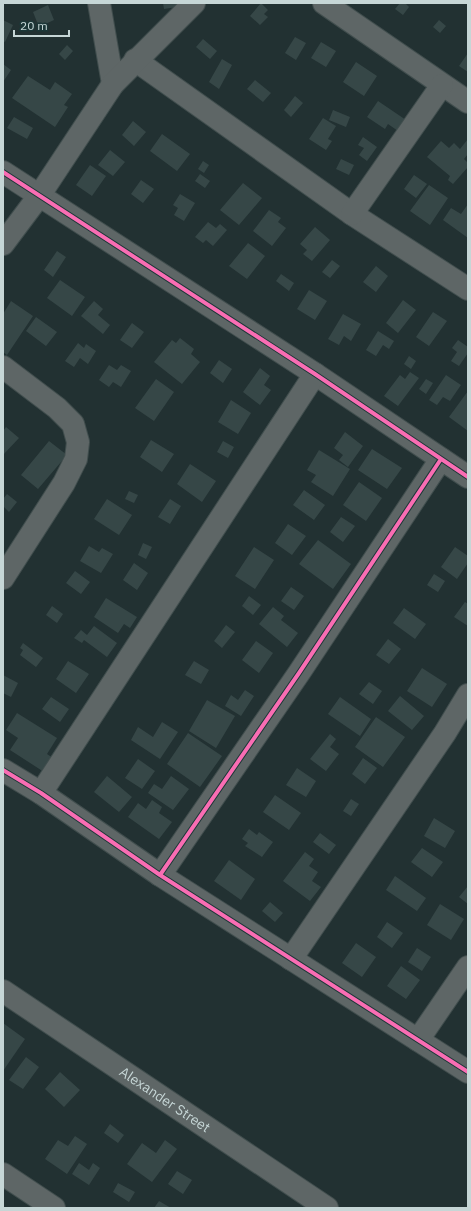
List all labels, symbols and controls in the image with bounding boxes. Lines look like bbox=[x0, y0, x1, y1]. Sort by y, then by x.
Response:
scale bar bbox=[14, 12, 69, 38]
text: 20 m bbox=[20, 18, 48, 33]
street label: Alexander Street bbox=[116, 1063, 214, 1136]

